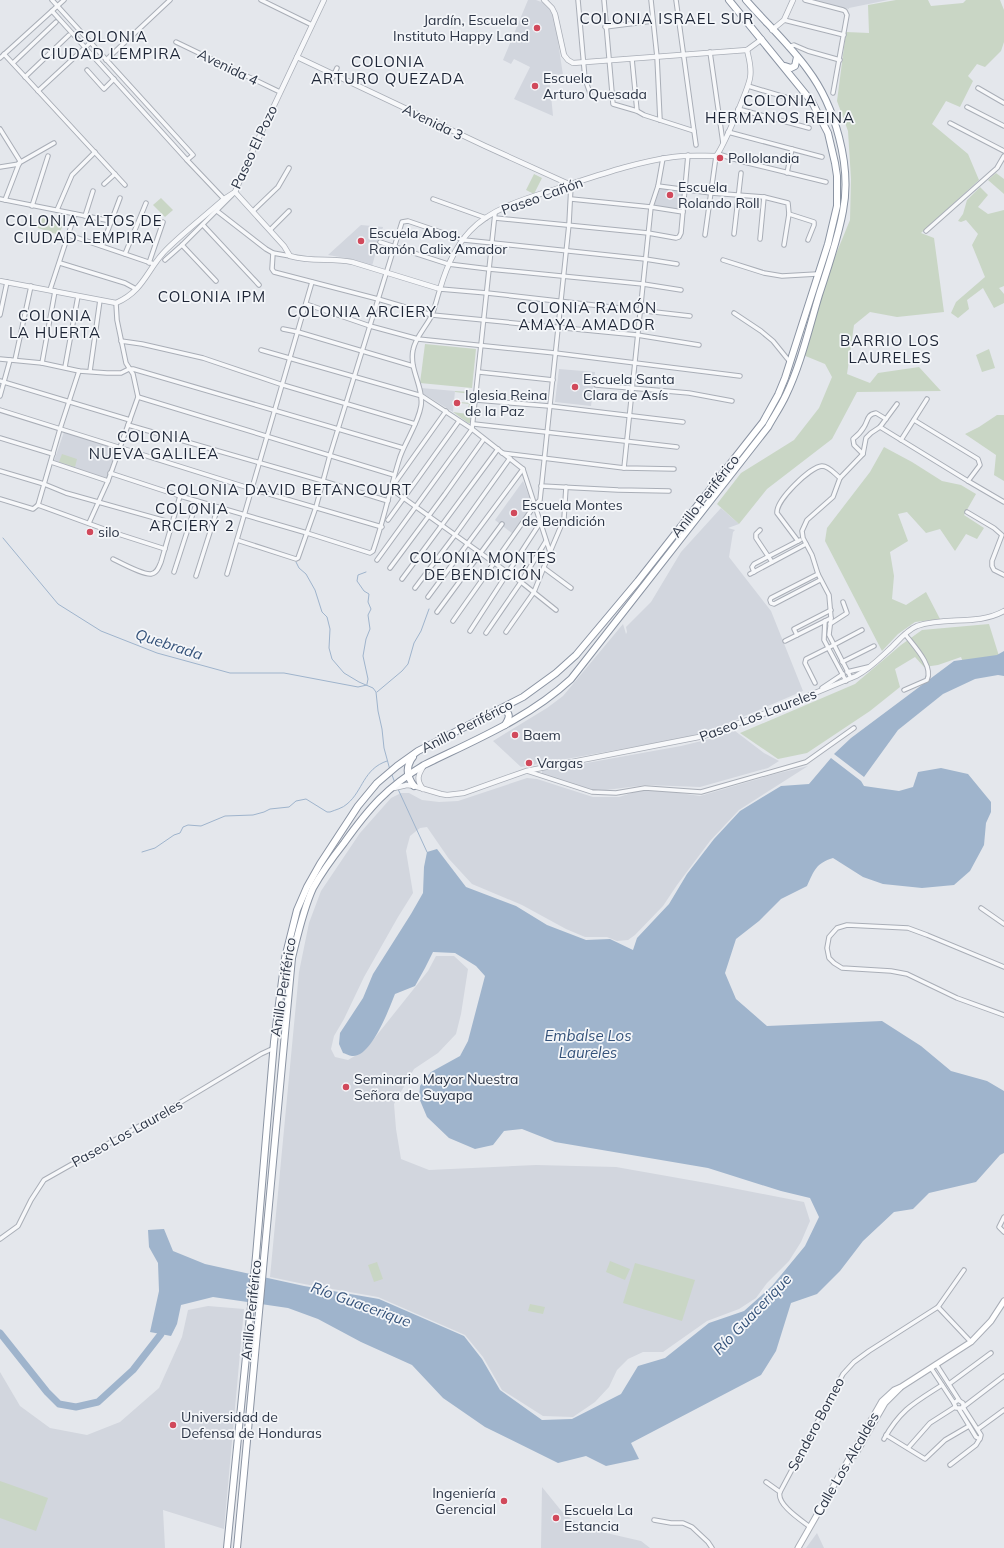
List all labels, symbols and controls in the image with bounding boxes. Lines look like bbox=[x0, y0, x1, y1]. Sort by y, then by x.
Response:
district label: COLONIA ISRAEL SUR bbox=[580, 9, 754, 28]
place label: Jardín, Escuela e Instituto Happy Land bbox=[393, 11, 529, 45]
marker: Jardín, Escuela e Instituto Happy Land bbox=[532, 23, 542, 33]
district label: COLONIA CIUDAD LEMPIRA bbox=[40, 27, 182, 63]
street label: Avenida 4 bbox=[195, 45, 262, 90]
district label: COLONIA ARTURO QUEZADA bbox=[311, 52, 465, 88]
place label: Escuela Arturo Quesada bbox=[543, 69, 647, 103]
marker: Escuela Arturo Quesada bbox=[530, 81, 540, 91]
district label: COLONIA HERMANOS REINA bbox=[705, 91, 855, 127]
street label: Avenida 3 bbox=[400, 100, 466, 144]
street label: Paseo El Pozo bbox=[227, 102, 281, 192]
place label: Pollolandia bbox=[728, 149, 800, 167]
marker: Pollolandia bbox=[715, 153, 725, 163]
street label: Paseo Cañón bbox=[499, 173, 585, 219]
place label: Escuela Rolando Roll bbox=[678, 178, 760, 212]
marker: Escuela Rolando Roll bbox=[665, 190, 675, 200]
district label: COLONIA ALTOS DE CIUDAD LEMPIRA bbox=[5, 211, 163, 247]
place label: Escuela Abog. Ramón Calix Amador bbox=[369, 224, 508, 258]
marker: Escuela Abog. Ramón Calix Amador bbox=[356, 236, 366, 246]
district label: COLONIA IPM bbox=[158, 287, 266, 306]
district label: COLONIA RAMÓN AMAYA AMADOR bbox=[517, 298, 657, 334]
district label: COLONIA ARCIERY bbox=[287, 302, 437, 321]
district label: COLONIA LA HUERTA bbox=[9, 306, 101, 342]
district label: BARRIO LOS LAURELES bbox=[840, 331, 940, 367]
place label: Escuela Santa Clara de Asís bbox=[583, 370, 675, 404]
marker: Escuela Santa Clara de Asís bbox=[570, 382, 580, 392]
place label: Iglesia Reina de la Paz bbox=[465, 386, 547, 420]
marker: Iglesia Reina de la Paz bbox=[452, 398, 462, 408]
district label: COLONIA NUEVA GALILEA bbox=[89, 427, 219, 463]
street label: Anillo Periférico bbox=[667, 451, 743, 541]
district label: COLONIA DAVID BETANCOURT bbox=[166, 480, 412, 499]
place label: Escuela Montes de Bendición bbox=[522, 496, 623, 530]
district label: COLONIA ARCIERY 2 bbox=[149, 499, 235, 535]
marker: Escuela Montes de Bendición bbox=[509, 508, 519, 518]
place label: silo bbox=[98, 523, 120, 541]
marker: silo bbox=[85, 527, 95, 537]
district label: COLONIA MONTES DE BENDICIÓN bbox=[409, 548, 557, 584]
water label: Quebrada bbox=[133, 624, 205, 664]
street label: Paseo Los Laureles bbox=[697, 684, 819, 746]
street label: Anillo Periférico bbox=[418, 695, 516, 757]
place label: Baem bbox=[523, 726, 561, 744]
marker: Baem bbox=[510, 730, 520, 740]
place label: Vargas bbox=[537, 754, 583, 772]
marker: Vargas bbox=[524, 758, 534, 768]
street label: Anillo Periférico bbox=[266, 936, 300, 1038]
water label: Embalse Los Laureles bbox=[544, 1026, 632, 1062]
place label: Seminario Mayor Nuestra Señora de Suyapa bbox=[354, 1070, 518, 1104]
marker: Seminario Mayor Nuestra Señora de Suyapa bbox=[341, 1082, 351, 1092]
street label: Paseo Los Laureles bbox=[68, 1095, 186, 1171]
street label: Anillo Periférico bbox=[237, 1259, 265, 1361]
water label: Río Guacerique bbox=[709, 1270, 795, 1358]
water label: Río Guacerique bbox=[308, 1277, 414, 1331]
street label: Sendero Borneo bbox=[784, 1374, 848, 1474]
place label: Universidad de Defensa de Honduras bbox=[181, 1408, 322, 1442]
street label: Calle Los Alcaldes bbox=[809, 1409, 883, 1519]
marker: Universidad de Defensa de Honduras bbox=[168, 1420, 178, 1430]
place label: Ingeniería Gerencial bbox=[432, 1484, 496, 1518]
marker: Ingeniería Gerencial bbox=[499, 1496, 509, 1506]
place label: Escuela La Estancia bbox=[564, 1501, 633, 1535]
marker: Escuela La Estancia bbox=[551, 1513, 561, 1523]

